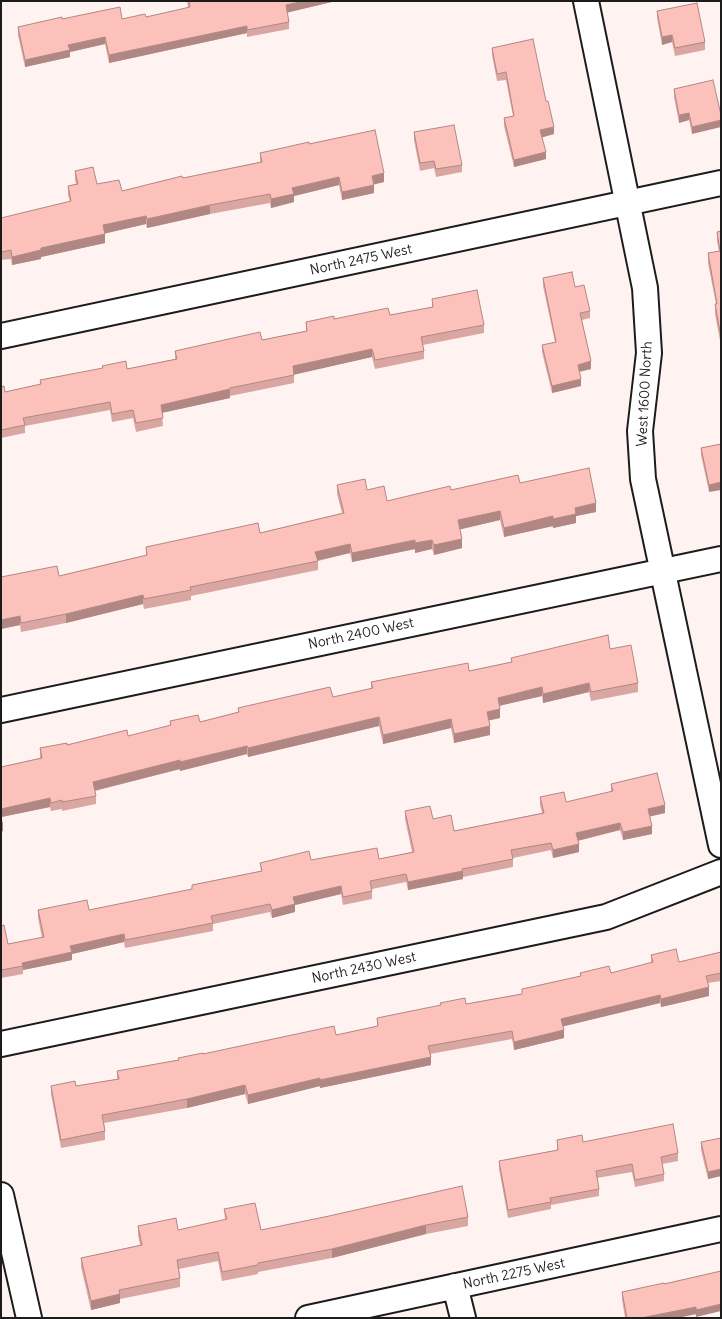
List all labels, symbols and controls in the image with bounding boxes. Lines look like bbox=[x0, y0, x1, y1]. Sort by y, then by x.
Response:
street label: North 2475 West bbox=[309, 241, 413, 279]
street label: West 1600 North bbox=[634, 341, 656, 447]
street label: North 2400 West bbox=[307, 615, 415, 653]
street label: North 2430 West bbox=[310, 949, 418, 987]
street label: North 2275 West bbox=[462, 1255, 566, 1293]

